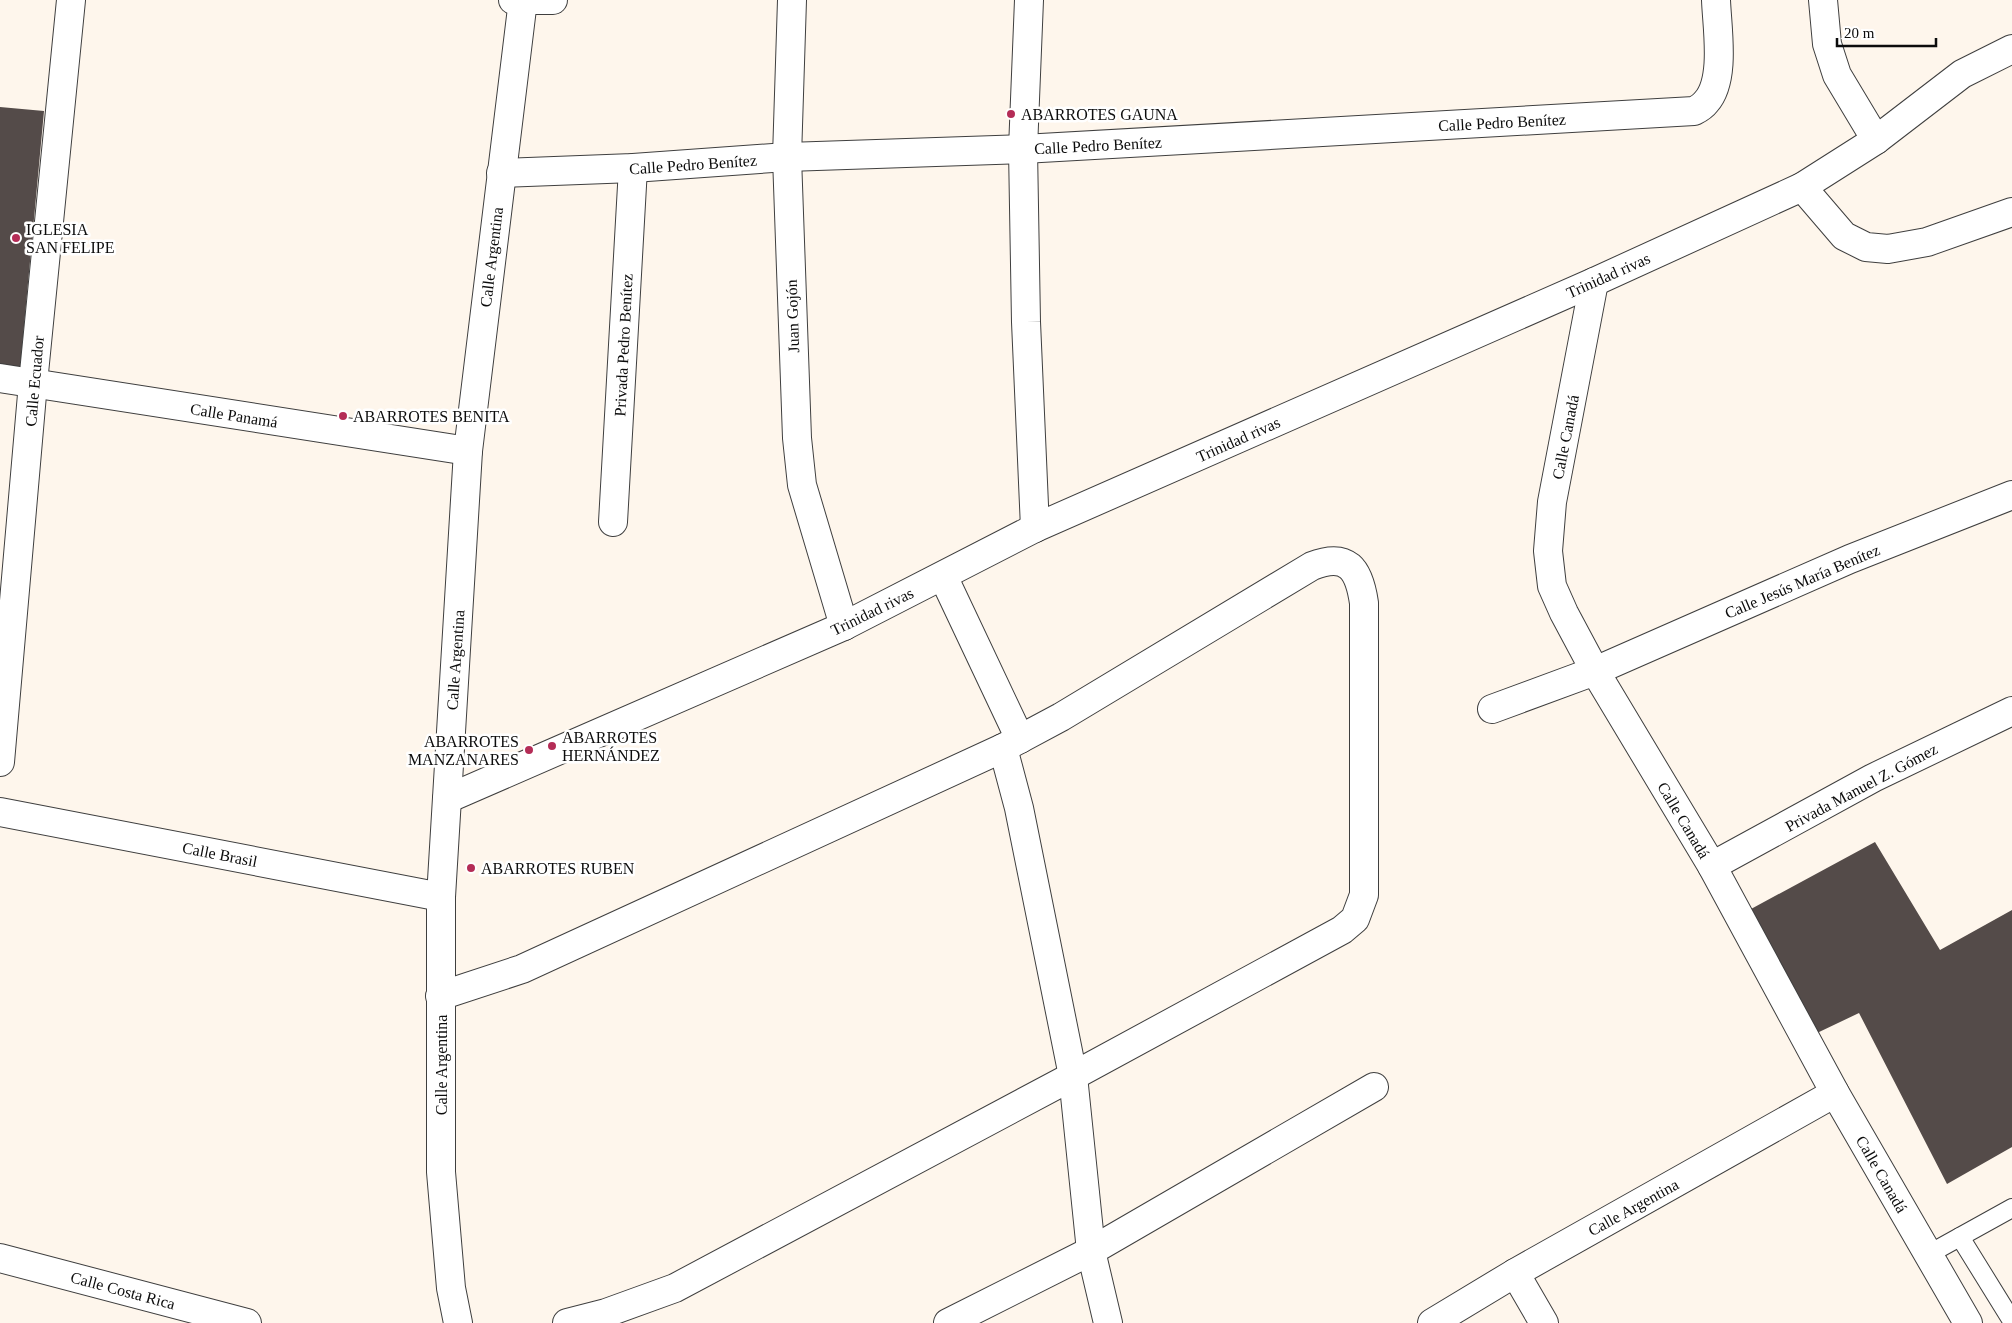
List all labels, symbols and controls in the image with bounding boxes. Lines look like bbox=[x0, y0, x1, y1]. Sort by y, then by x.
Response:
scale bar bbox=[1837, 15, 1936, 47]
text: 20 m bbox=[1844, 25, 1875, 41]
place label: ABARROTES GAUNA bbox=[1021, 106, 1178, 123]
marker: ABARROTES GAUNA bbox=[1005, 108, 1017, 120]
street label: Calle Pedro Benítez bbox=[1438, 111, 1566, 134]
street label: Calle Pedro Benítez bbox=[1034, 134, 1162, 157]
street label: Calle Pedro Benítez bbox=[629, 152, 757, 177]
street label: Calle Argentina bbox=[477, 206, 507, 308]
place label: IGLESIA SAN FELIPE bbox=[26, 221, 114, 256]
marker: IGLESIA SAN FELIPE bbox=[10, 232, 22, 244]
street label: Trinidad rivas bbox=[1564, 249, 1653, 301]
street label: Privada Pedro Benítez bbox=[611, 273, 636, 417]
street label: Juan Gojón bbox=[783, 279, 803, 353]
street label: Calle Ecuador bbox=[22, 334, 47, 427]
street label: Calle Canadá bbox=[1549, 393, 1582, 481]
street label: Calle Panamá bbox=[189, 400, 279, 431]
place label: ABARROTES BENITA bbox=[353, 408, 510, 425]
marker: ABARROTES BENITA bbox=[337, 410, 349, 422]
street label: Trinidad rivas bbox=[1194, 413, 1283, 465]
street label: Calle Jesús María Benítez bbox=[1722, 541, 1882, 622]
street label: Trinidad rivas bbox=[828, 584, 916, 639]
street label: Calle Argentina bbox=[444, 609, 468, 711]
place label: ABARROTES HERNÁNDEZ bbox=[562, 729, 660, 764]
place label: ABARROTES MANZANARES bbox=[408, 733, 519, 768]
marker: ABARROTES HERNÁNDEZ bbox=[546, 740, 558, 752]
street label: Privada Manuel Z. Gómez bbox=[1782, 740, 1940, 835]
marker: ABARROTES MANZANARES bbox=[523, 744, 535, 756]
street label: Calle Canadá bbox=[1654, 779, 1713, 861]
street label: Calle Brasil bbox=[181, 839, 259, 870]
place label: ABARROTES RUBEN bbox=[481, 860, 635, 877]
marker: ABARROTES RUBEN bbox=[465, 862, 477, 874]
street label: Calle Argentina bbox=[433, 1015, 451, 1115]
street label: Calle Canadá bbox=[1853, 1133, 1910, 1216]
street label: Calle Argentina bbox=[1585, 1176, 1682, 1240]
street label: Calle Costa Rica bbox=[69, 1268, 177, 1313]

